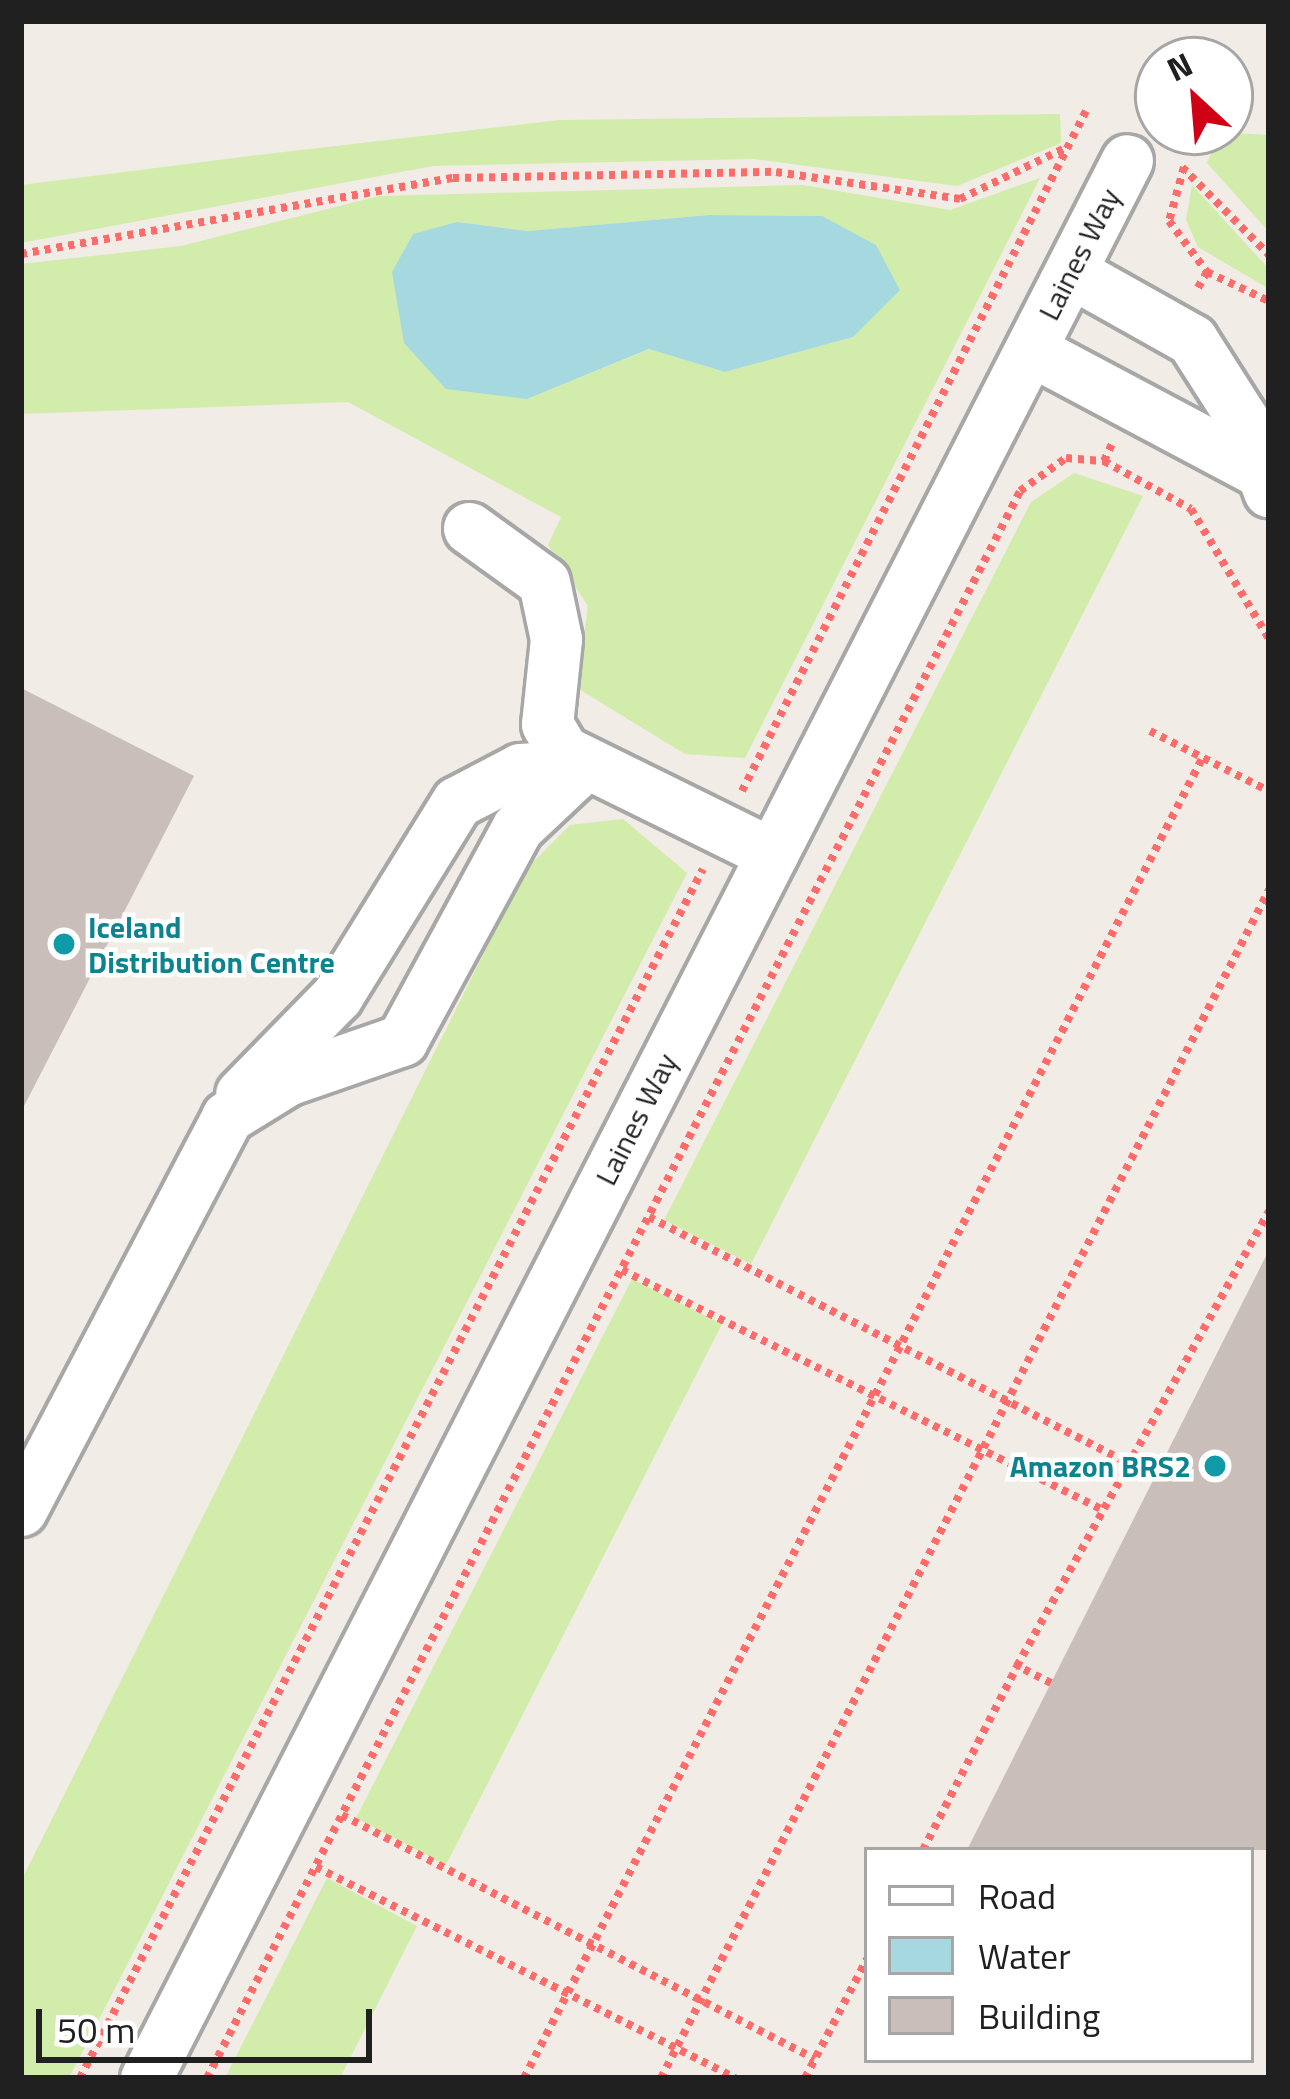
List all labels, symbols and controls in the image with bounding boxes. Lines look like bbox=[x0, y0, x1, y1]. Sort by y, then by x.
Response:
north arrow bbox=[1134, 36, 1254, 156]
text: N bbox=[1158, 39, 1201, 94]
street label: Laines Way bbox=[1030, 182, 1128, 326]
place label: Iceland Distribution Centre bbox=[88, 909, 335, 980]
marker: Iceland Distribution Centre bbox=[51, 931, 77, 957]
street label: Laines Way bbox=[587, 1047, 685, 1191]
place label: Amazon BRS2 bbox=[1010, 1448, 1191, 1484]
marker: Amazon BRS2 bbox=[1202, 1453, 1228, 1479]
legend bbox=[864, 1847, 1254, 2063]
text: Road bbox=[978, 1868, 1056, 1923]
text: Water bbox=[978, 1928, 1071, 1983]
scale bar bbox=[42, 1985, 378, 2059]
text: Building bbox=[978, 1988, 1100, 2043]
text: 50 m bbox=[57, 2002, 135, 2057]

